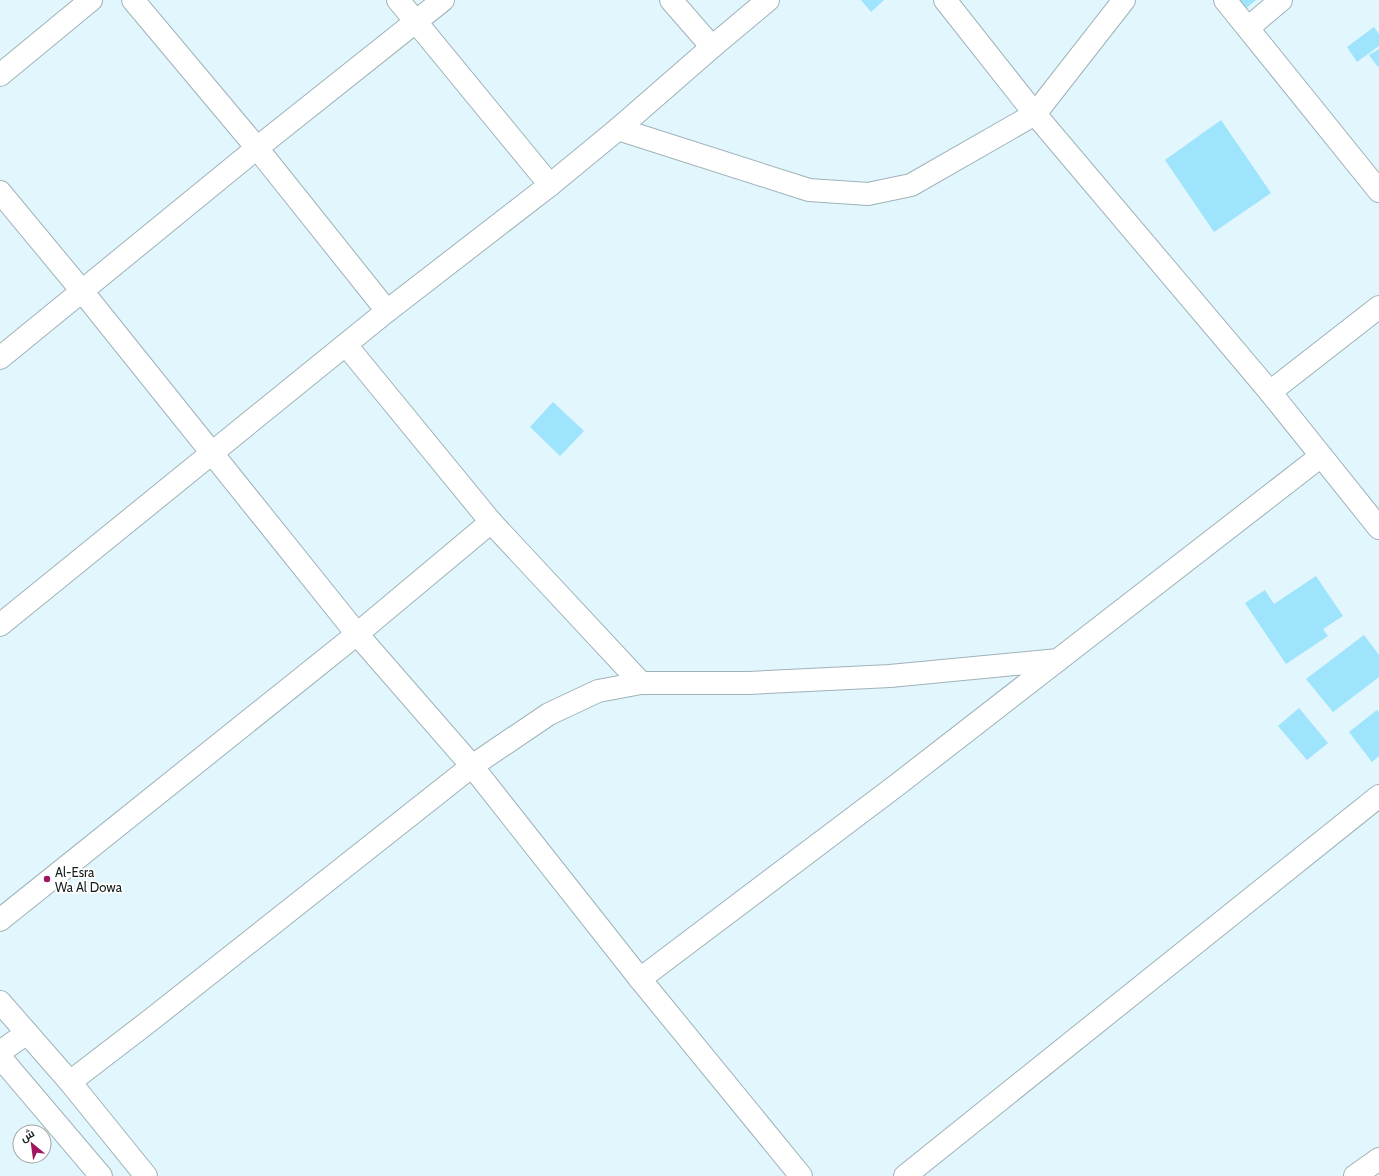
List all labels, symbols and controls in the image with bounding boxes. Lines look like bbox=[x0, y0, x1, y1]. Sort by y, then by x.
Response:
place label: Al-Esra Wa Al Dowa bbox=[55, 864, 123, 895]
marker: Al-Esra Wa Al Dowa bbox=[42, 874, 52, 884]
north arrow bbox=[12, 1124, 52, 1164]
text: ش bbox=[18, 1126, 37, 1145]

